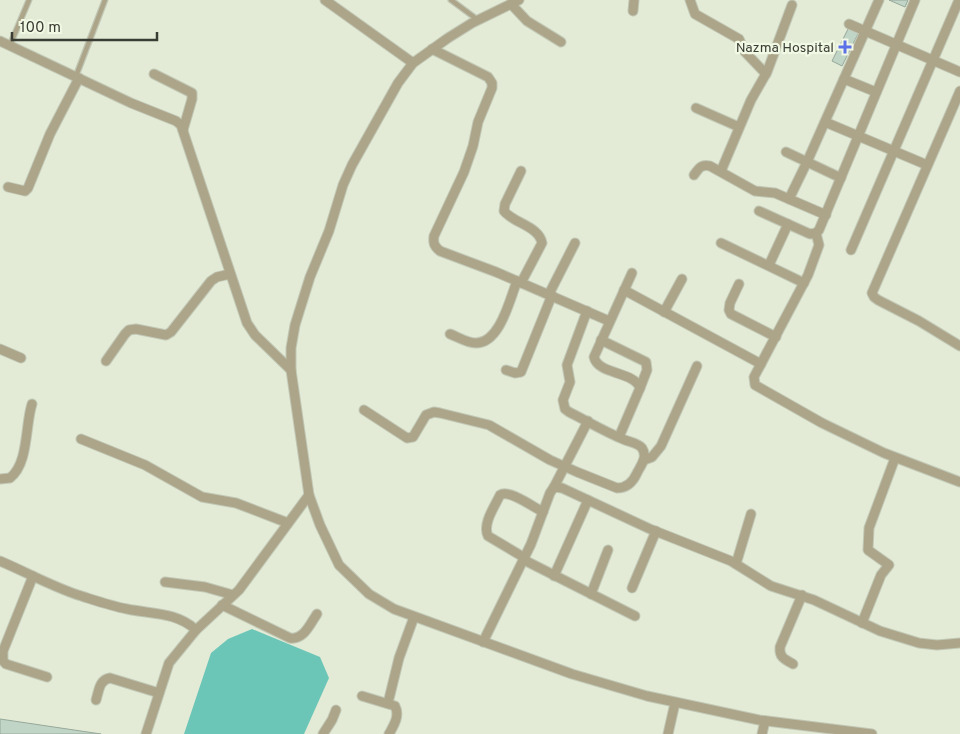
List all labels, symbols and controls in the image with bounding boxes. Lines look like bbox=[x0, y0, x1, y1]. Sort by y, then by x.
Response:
scale bar bbox=[12, 10, 158, 42]
text: 100 m bbox=[20, 19, 61, 38]
place label: Nazma Hospital bbox=[736, 40, 834, 57]
marker: Nazma Hospital bbox=[838, 40, 852, 54]

